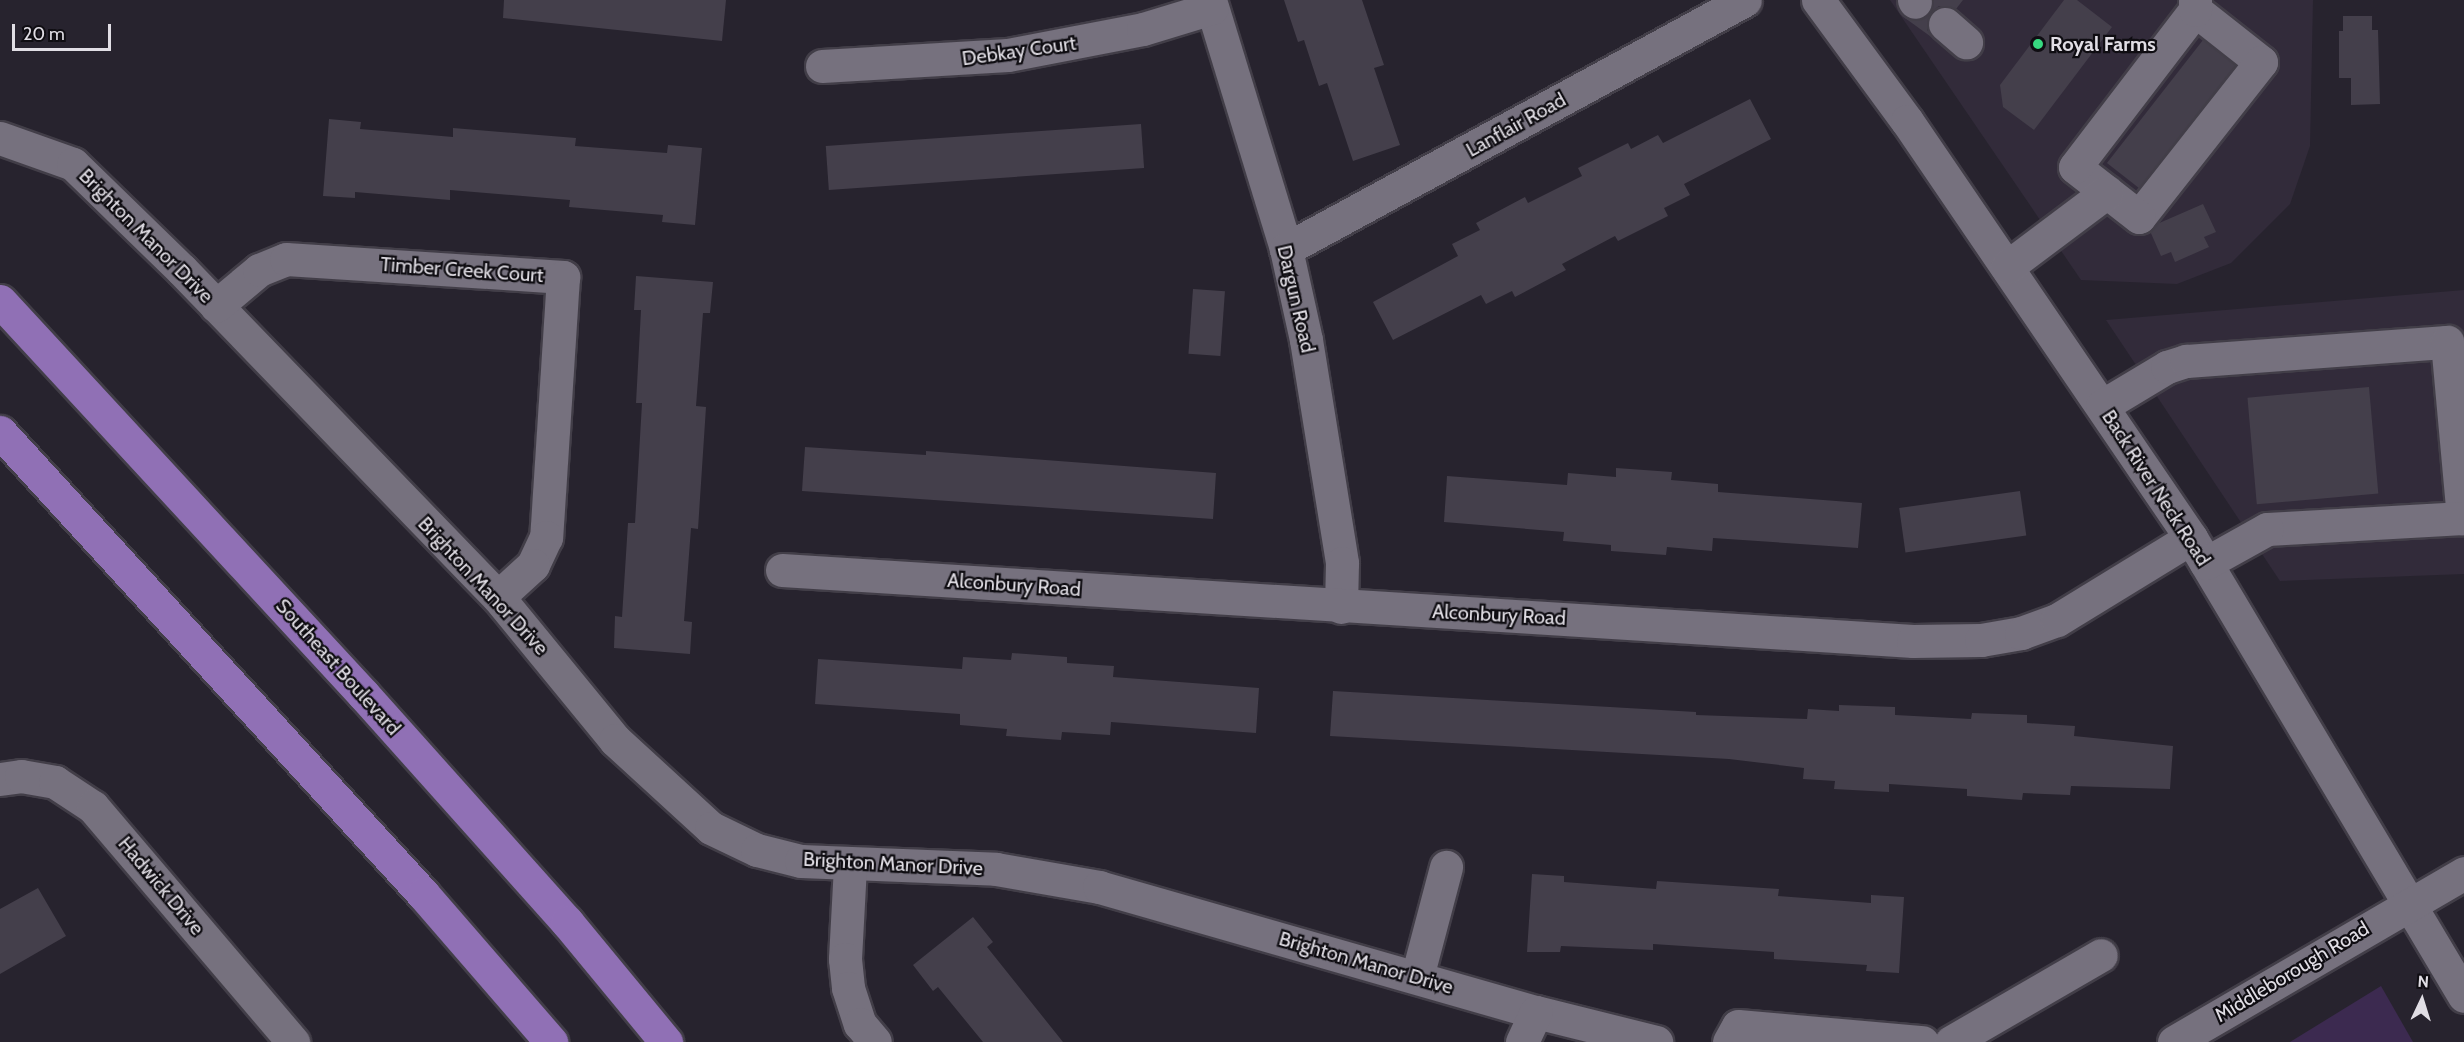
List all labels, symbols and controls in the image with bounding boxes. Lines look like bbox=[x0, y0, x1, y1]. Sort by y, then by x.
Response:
scale bar bbox=[15, 12, 114, 50]
text: 20 m bbox=[23, 23, 65, 45]
street label: Debkay Court bbox=[960, 31, 1078, 71]
place label: Royal Farms bbox=[2050, 32, 2156, 56]
marker: Royal Farms bbox=[2031, 37, 2045, 51]
street label: Lanflair Road bbox=[1462, 88, 1570, 162]
street label: Brighton Manor Drive bbox=[74, 164, 218, 308]
street label: Dargun Road bbox=[1272, 243, 1320, 355]
street label: Timber Creek Court bbox=[380, 252, 544, 288]
street label: Back River Neck Road bbox=[2097, 406, 2215, 570]
street label: Brighton Manor Drive bbox=[413, 512, 553, 660]
street label: Alconbury Road bbox=[946, 568, 1082, 602]
street label: Southeast Boulevard bbox=[271, 594, 405, 740]
street label: Alconbury Road bbox=[1432, 600, 1566, 630]
street label: Hadwick Drive bbox=[113, 832, 209, 940]
street label: Brighton Manor Drive bbox=[803, 847, 983, 881]
street label: Middleborough Road bbox=[2211, 916, 2373, 1028]
street label: Brighton Manor Drive bbox=[1276, 927, 1456, 999]
north arrow bbox=[2392, 970, 2452, 1030]
text: N bbox=[2417, 972, 2430, 991]

